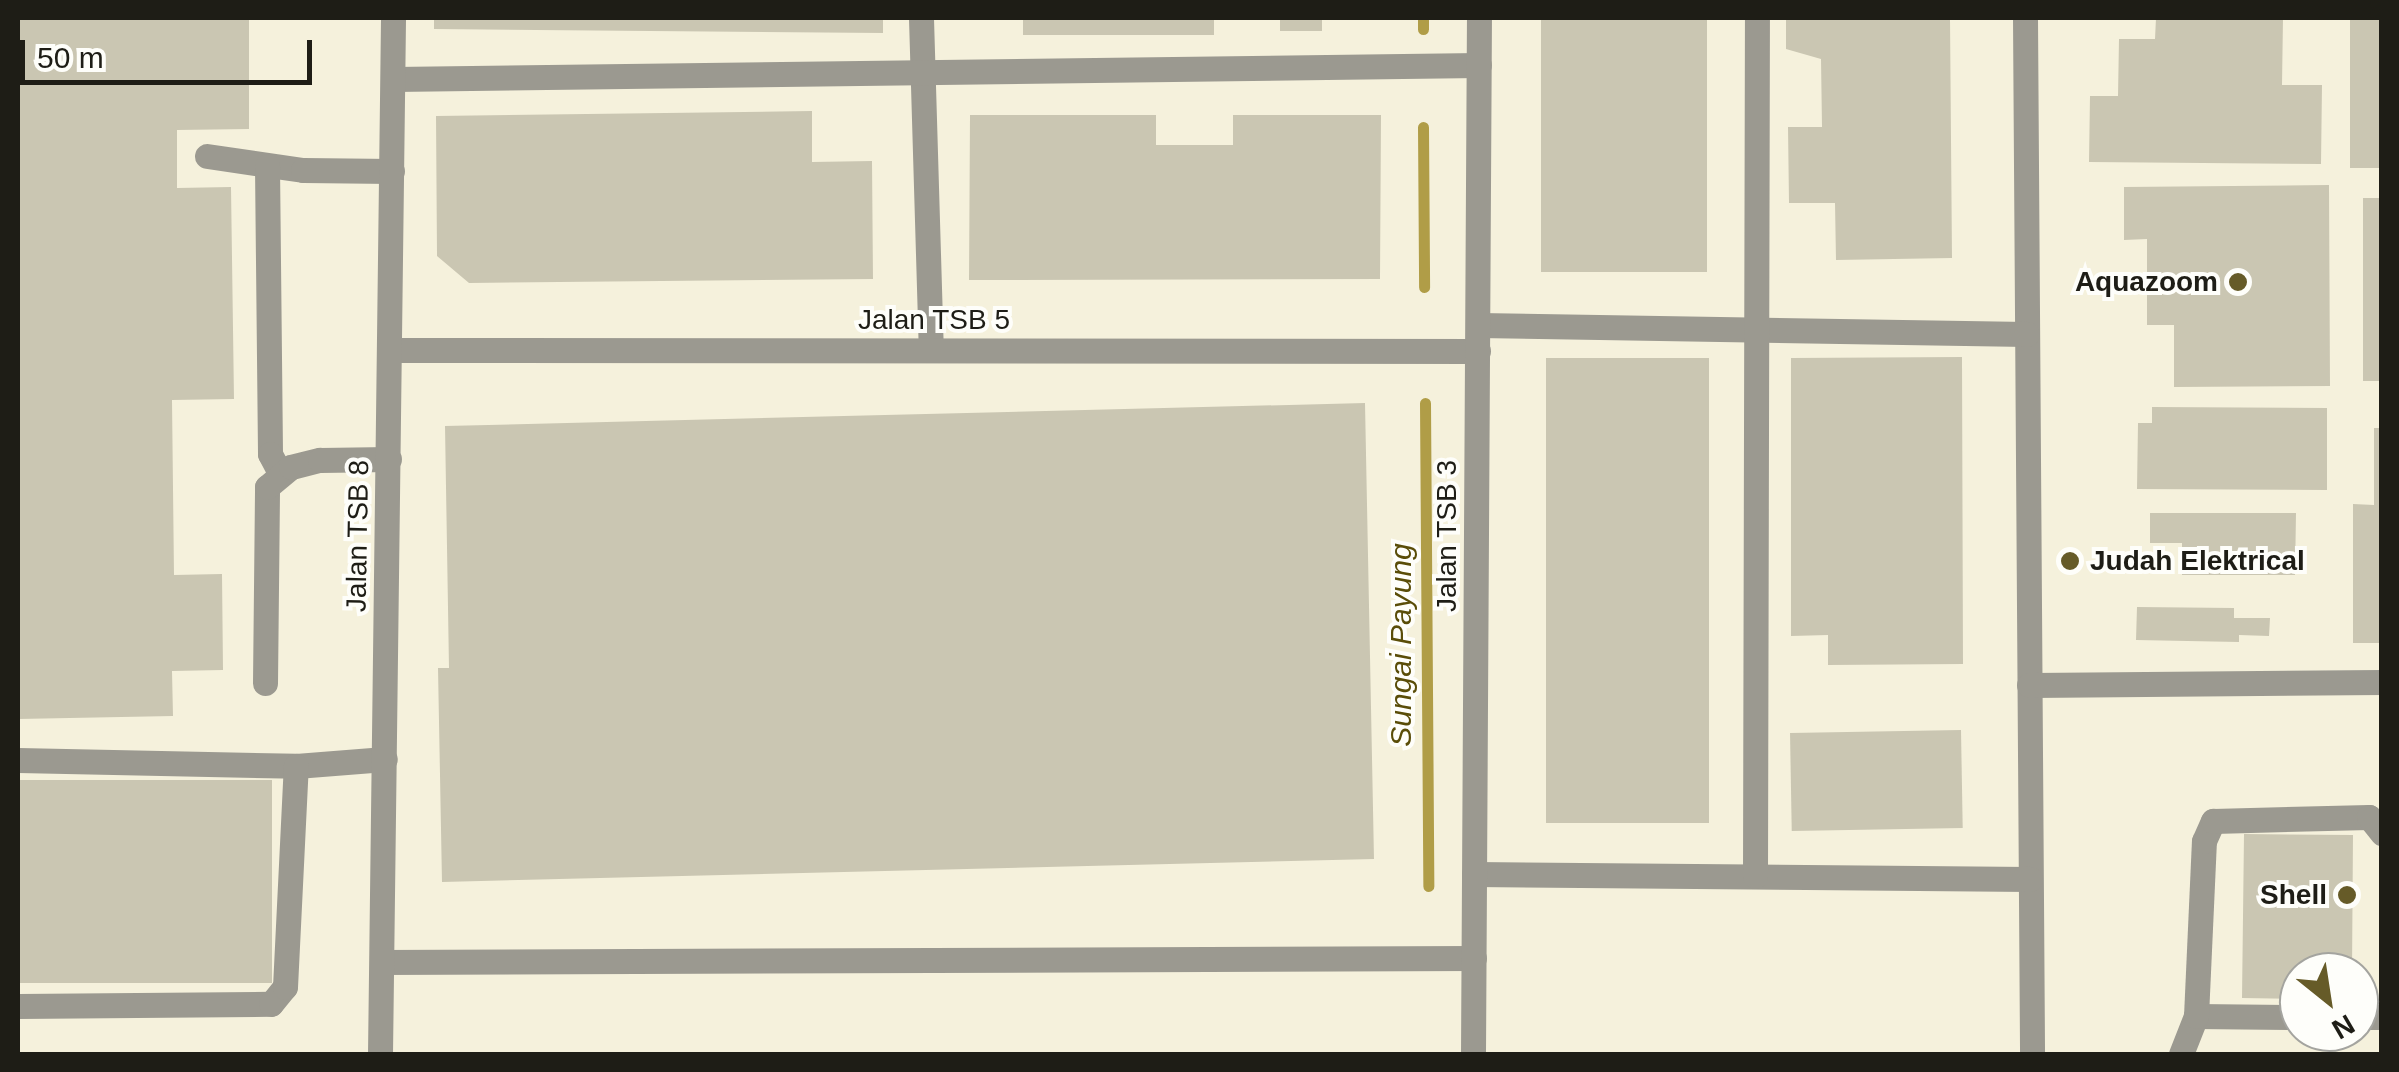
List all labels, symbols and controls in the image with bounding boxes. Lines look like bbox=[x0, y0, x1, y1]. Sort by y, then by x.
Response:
scale bar bbox=[25, 20, 318, 82]
text: 50 m bbox=[37, 41, 104, 74]
place label: Aquazoom bbox=[2075, 265, 2218, 299]
marker: Aquazoom bbox=[2227, 271, 2249, 293]
street label: Jalan TSB 5 bbox=[858, 303, 1010, 337]
street label: Jalan TSB 8 bbox=[340, 459, 376, 613]
street label: Jalan TSB 3 bbox=[1430, 460, 1464, 612]
water label: Sungai Payung bbox=[1383, 543, 1419, 747]
place label: Judah Elektrical bbox=[2090, 544, 2305, 578]
marker: Judah Elektrical bbox=[2059, 550, 2081, 572]
place label: Shell bbox=[2260, 878, 2327, 912]
marker: Shell bbox=[2336, 884, 2358, 906]
north arrow bbox=[2279, 952, 2379, 1052]
text: N bbox=[2327, 1008, 2360, 1045]

